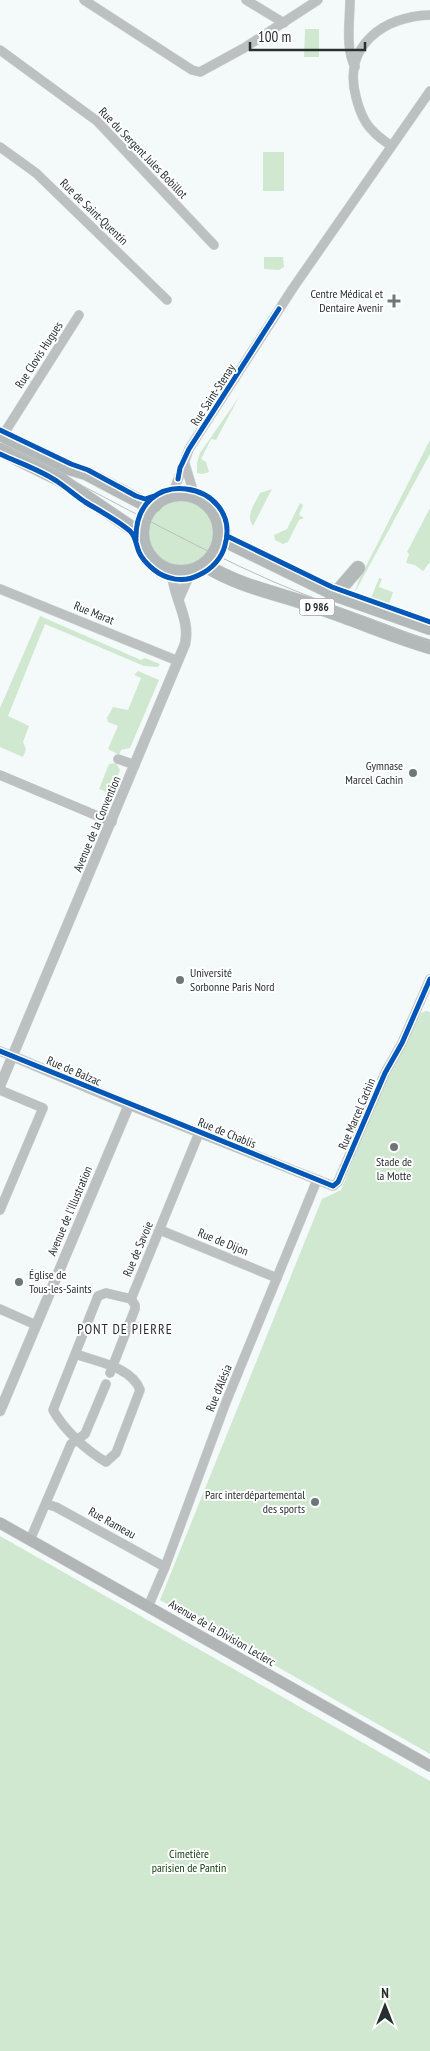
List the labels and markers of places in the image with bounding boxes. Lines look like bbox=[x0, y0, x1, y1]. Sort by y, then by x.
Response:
place label: Centre Médical et Dentaire Avenir bbox=[310, 286, 384, 315]
marker: Centre Médical et Dentaire Avenir bbox=[387, 294, 401, 308]
place label: Gymnase Marcel Cachin bbox=[345, 758, 403, 787]
marker: Gymnase Marcel Cachin bbox=[407, 767, 419, 779]
place label: Université Sorbonne Paris Nord bbox=[190, 965, 275, 994]
marker: Université Sorbonne Paris Nord bbox=[174, 974, 186, 986]
marker: Stade de la Motte bbox=[388, 1141, 400, 1153]
place label: Stade de la Motte bbox=[376, 1154, 412, 1183]
place label: Église de Tous-les-Saints bbox=[29, 1267, 92, 1296]
marker: Église de Tous-les-Saints bbox=[13, 1276, 25, 1288]
place label: Parc interdépartemental des sports bbox=[205, 1487, 305, 1516]
marker: Parc interdépartemental des sports bbox=[309, 1496, 321, 1508]

